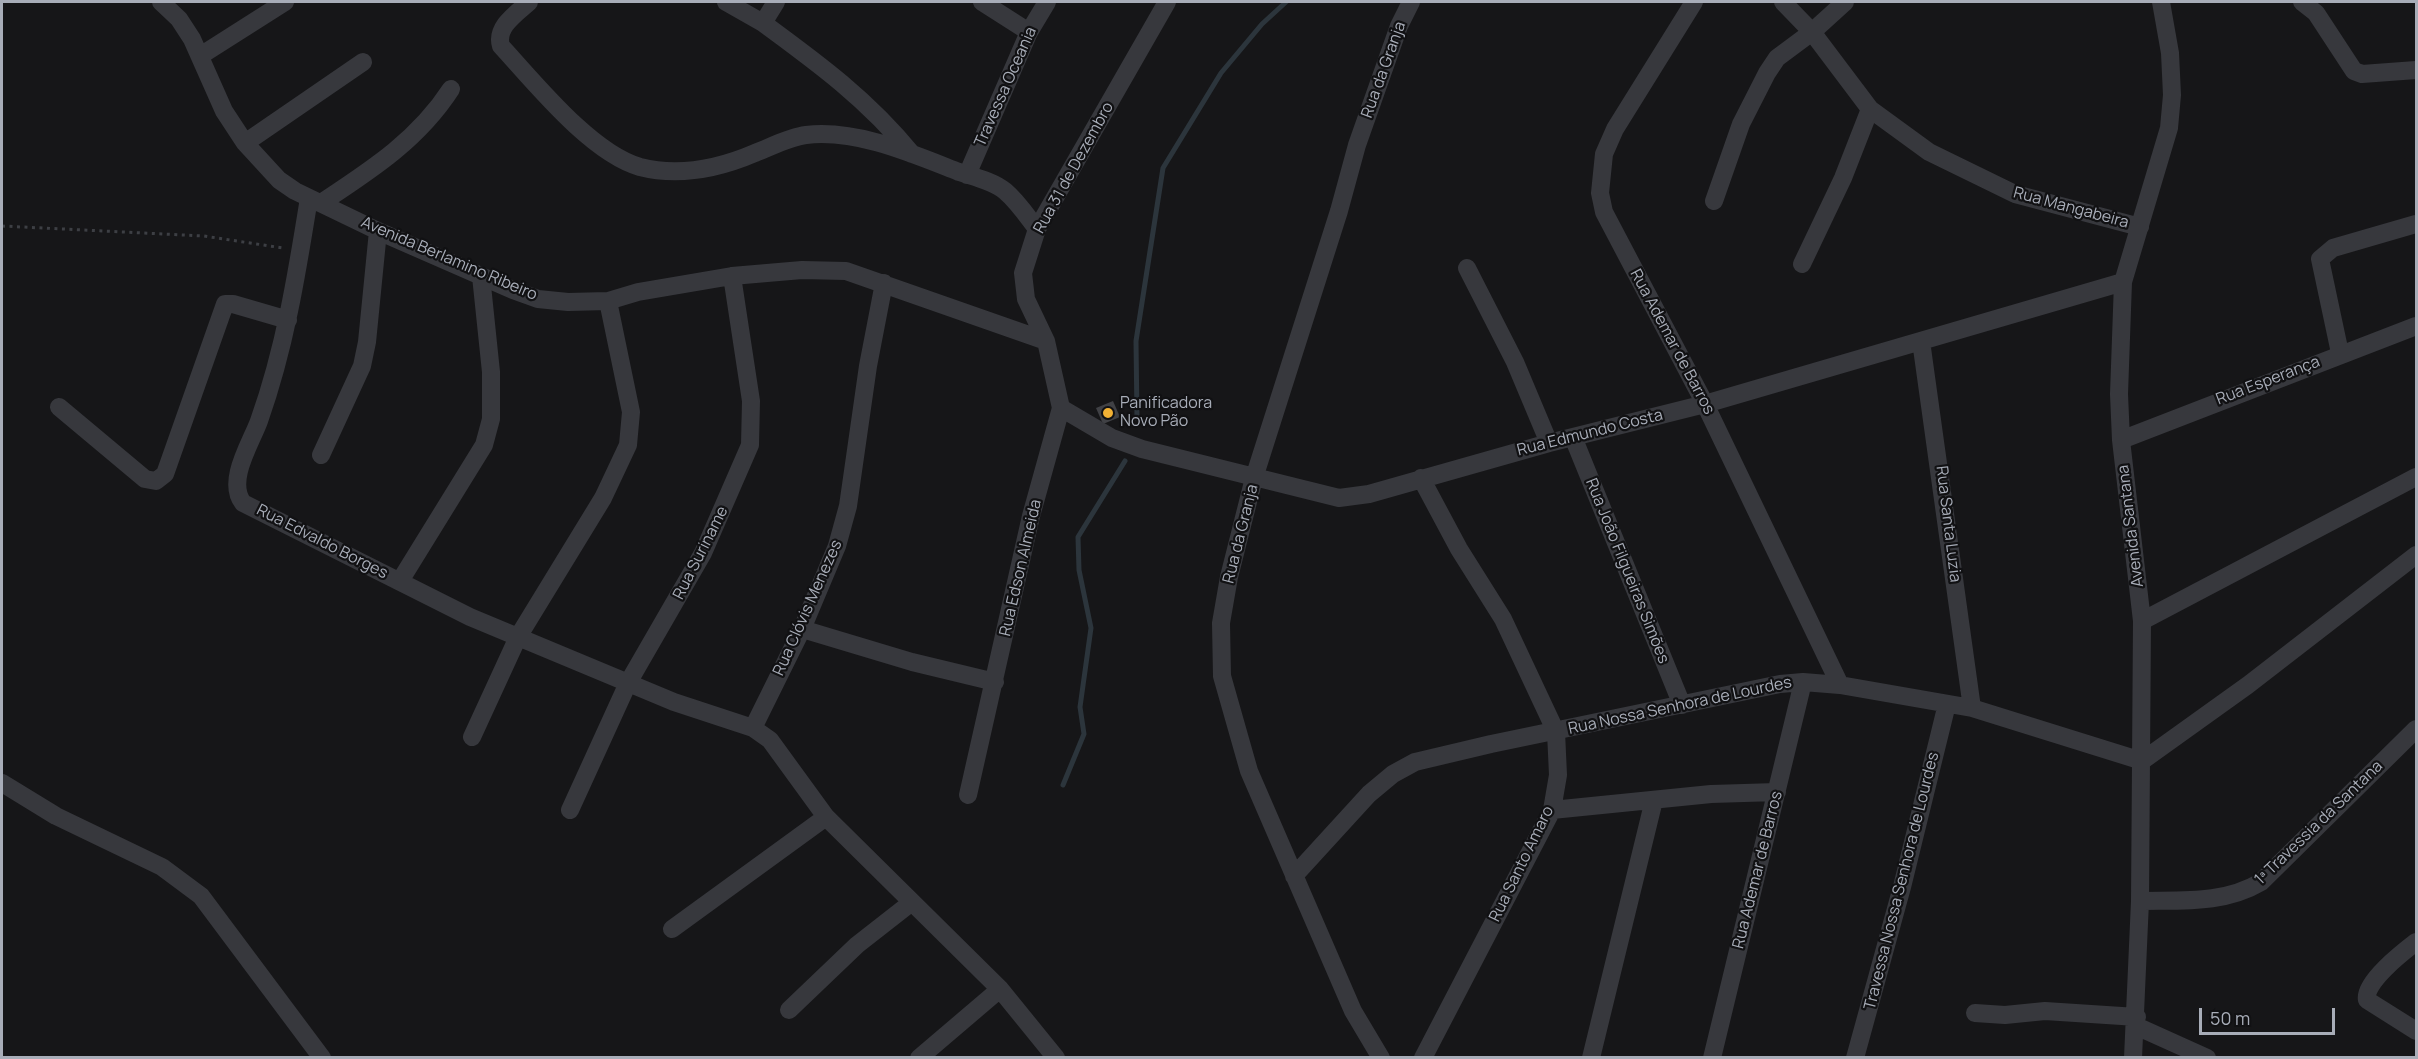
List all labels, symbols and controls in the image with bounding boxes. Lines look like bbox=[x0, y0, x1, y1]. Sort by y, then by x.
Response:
street label: Rua da Granja bbox=[1358, 19, 1410, 121]
street label: Travessa Oceania bbox=[971, 24, 1041, 150]
street label: Rua 31 de Dezembro bbox=[1030, 99, 1118, 237]
street label: Rua Mangabeira bbox=[2011, 183, 2131, 233]
street label: Avenida Berlamino Ribeiro bbox=[358, 213, 540, 305]
street label: Rua Ademar de Barros bbox=[1626, 266, 1718, 418]
street label: Rua Esperança bbox=[2213, 352, 2323, 410]
place label: Panificadora Novo Pão bbox=[1120, 394, 1212, 432]
marker: Panificadora Novo Pão bbox=[1101, 406, 1115, 420]
street label: Rua Edmundo Costa bbox=[1515, 406, 1665, 460]
street label: Avenida Santana bbox=[2114, 464, 2148, 588]
street label: Rua Santa Luzia bbox=[1931, 465, 1965, 583]
street label: Rua João Filgueiras Simões bbox=[1581, 476, 1673, 666]
street label: Rua da Granja bbox=[1219, 483, 1263, 585]
street label: Rua Edson Almeida bbox=[996, 498, 1046, 638]
street label: Rua Edvaldo Borges bbox=[253, 501, 391, 583]
street label: Rua Suriname bbox=[669, 503, 733, 603]
street label: Rua Clóvis Menezes bbox=[769, 537, 847, 679]
street label: Rua Nossa Senhora de Lourdes bbox=[1567, 673, 1793, 739]
street label: Travessa Nossa Senhora de Lourdes bbox=[1861, 750, 1943, 1012]
street label: 1ª Travessia da Santana bbox=[2251, 757, 2387, 889]
street label: Rua Ademar de Barros bbox=[1729, 789, 1787, 951]
street label: Rua Santo Amaro bbox=[1486, 803, 1558, 925]
scale bar bbox=[2202, 996, 2338, 1034]
text: 50 m bbox=[2210, 1006, 2250, 1030]

